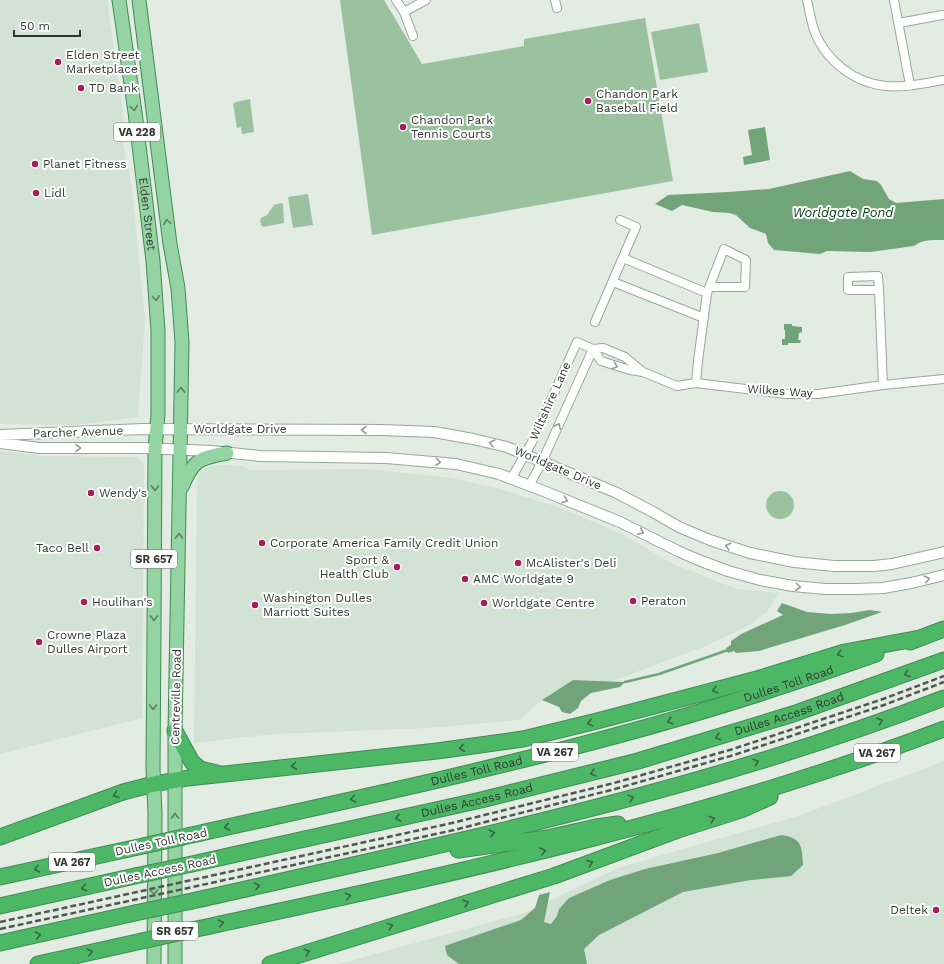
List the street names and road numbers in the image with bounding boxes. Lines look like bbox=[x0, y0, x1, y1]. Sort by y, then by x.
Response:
road number: VA 228 bbox=[114, 123, 160, 141]
street label: Elden Street bbox=[136, 177, 159, 251]
street label: Wiltshire Lane bbox=[526, 360, 574, 442]
street label: Wilkes Way bbox=[747, 382, 814, 400]
street label: Worldgate Drive bbox=[193, 422, 287, 436]
street label: Parcher Avenue bbox=[32, 423, 124, 441]
street label: Worldgate Drive bbox=[512, 443, 604, 493]
road number: SR 657 bbox=[131, 550, 177, 568]
street label: Centreville Road bbox=[168, 649, 184, 745]
street label: Dulles Toll Road bbox=[742, 662, 835, 705]
street label: Dulles Access Road bbox=[733, 689, 846, 738]
road number: VA 267 bbox=[532, 743, 578, 761]
road number: VA 267 bbox=[854, 744, 900, 762]
street label: Dulles Toll Road bbox=[429, 753, 524, 788]
street label: Dulles Access Road bbox=[420, 780, 534, 820]
street label: Dulles Toll Road bbox=[114, 825, 208, 859]
street label: Dulles Access Road bbox=[103, 852, 217, 890]
road number: VA 267 bbox=[49, 853, 95, 871]
road number: SR 657 bbox=[152, 922, 198, 940]

